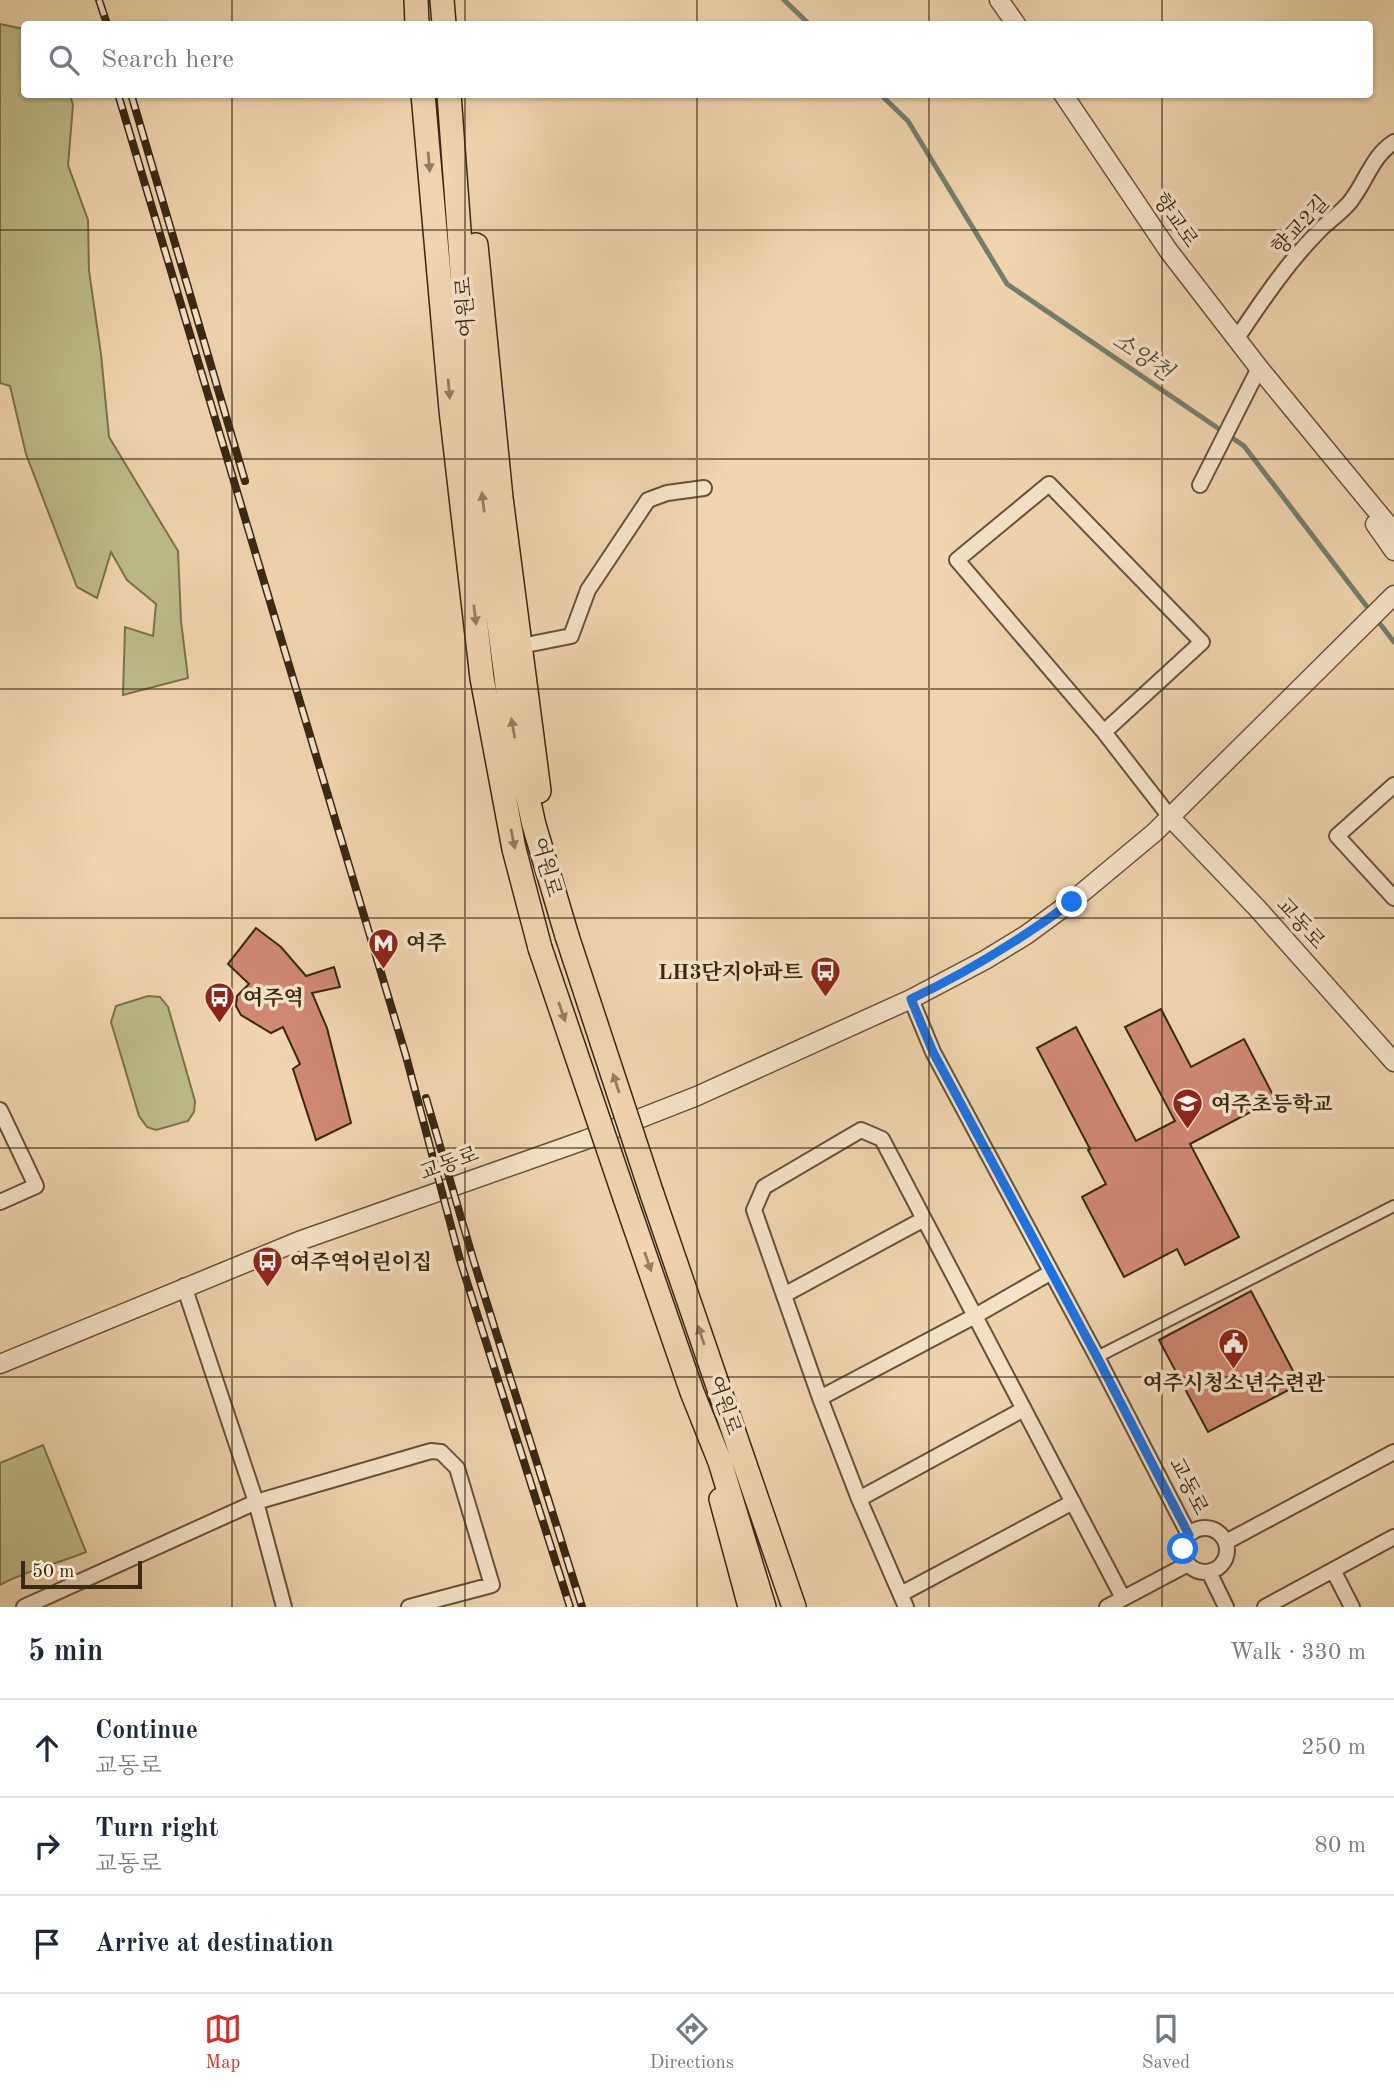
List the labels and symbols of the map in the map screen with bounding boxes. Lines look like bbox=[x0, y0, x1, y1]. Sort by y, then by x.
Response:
one-way arrow bbox=[424, 152, 435, 174]
street label: 향교로 bbox=[1149, 189, 1202, 252]
street label: 향교2길 bbox=[1267, 191, 1334, 260]
street label: 여원로 bbox=[452, 276, 479, 338]
water label: 소양천 bbox=[1108, 327, 1179, 386]
one-way arrow bbox=[444, 378, 455, 400]
one-way arrow bbox=[478, 491, 489, 513]
one-way arrow bbox=[469, 604, 480, 626]
one-way arrow bbox=[507, 716, 518, 738]
one-way arrow bbox=[507, 828, 518, 850]
street label: 여원로 bbox=[527, 835, 566, 900]
route end bbox=[1056, 886, 1087, 917]
street label: 교동로 bbox=[1272, 894, 1329, 954]
metro station icon: 여주 bbox=[366, 926, 400, 970]
place label: 여주 bbox=[406, 931, 447, 955]
bus stop icon: LH3단지아파트 bbox=[809, 955, 843, 999]
place label: LH3단지아파트 bbox=[658, 960, 803, 984]
bus stop icon: 여주역 bbox=[203, 981, 237, 1025]
place label: 여주역 bbox=[243, 986, 304, 1010]
one-way arrow bbox=[557, 1002, 568, 1023]
one-way arrow bbox=[610, 1072, 620, 1093]
school or university icon: 여주초등학교 bbox=[1171, 1087, 1205, 1131]
place label: 여주초등학교 bbox=[1211, 1092, 1333, 1116]
street label: 교동로 bbox=[417, 1143, 482, 1185]
bus stop icon: 여주역어린이집 bbox=[250, 1245, 284, 1289]
place label: 여주역어린이집 bbox=[290, 1250, 432, 1274]
one-way arrow bbox=[643, 1252, 654, 1273]
one-way arrow bbox=[695, 1324, 706, 1345]
public building icon: 여주시청소년수련관 bbox=[1217, 1326, 1251, 1370]
place label: 여주시청소년수련관 bbox=[1143, 1371, 1326, 1395]
street label: 여원로 bbox=[704, 1373, 745, 1438]
street label: 교동로 bbox=[1164, 1454, 1212, 1519]
route start bbox=[1167, 1533, 1198, 1564]
scale bar bbox=[21, 1558, 142, 1590]

